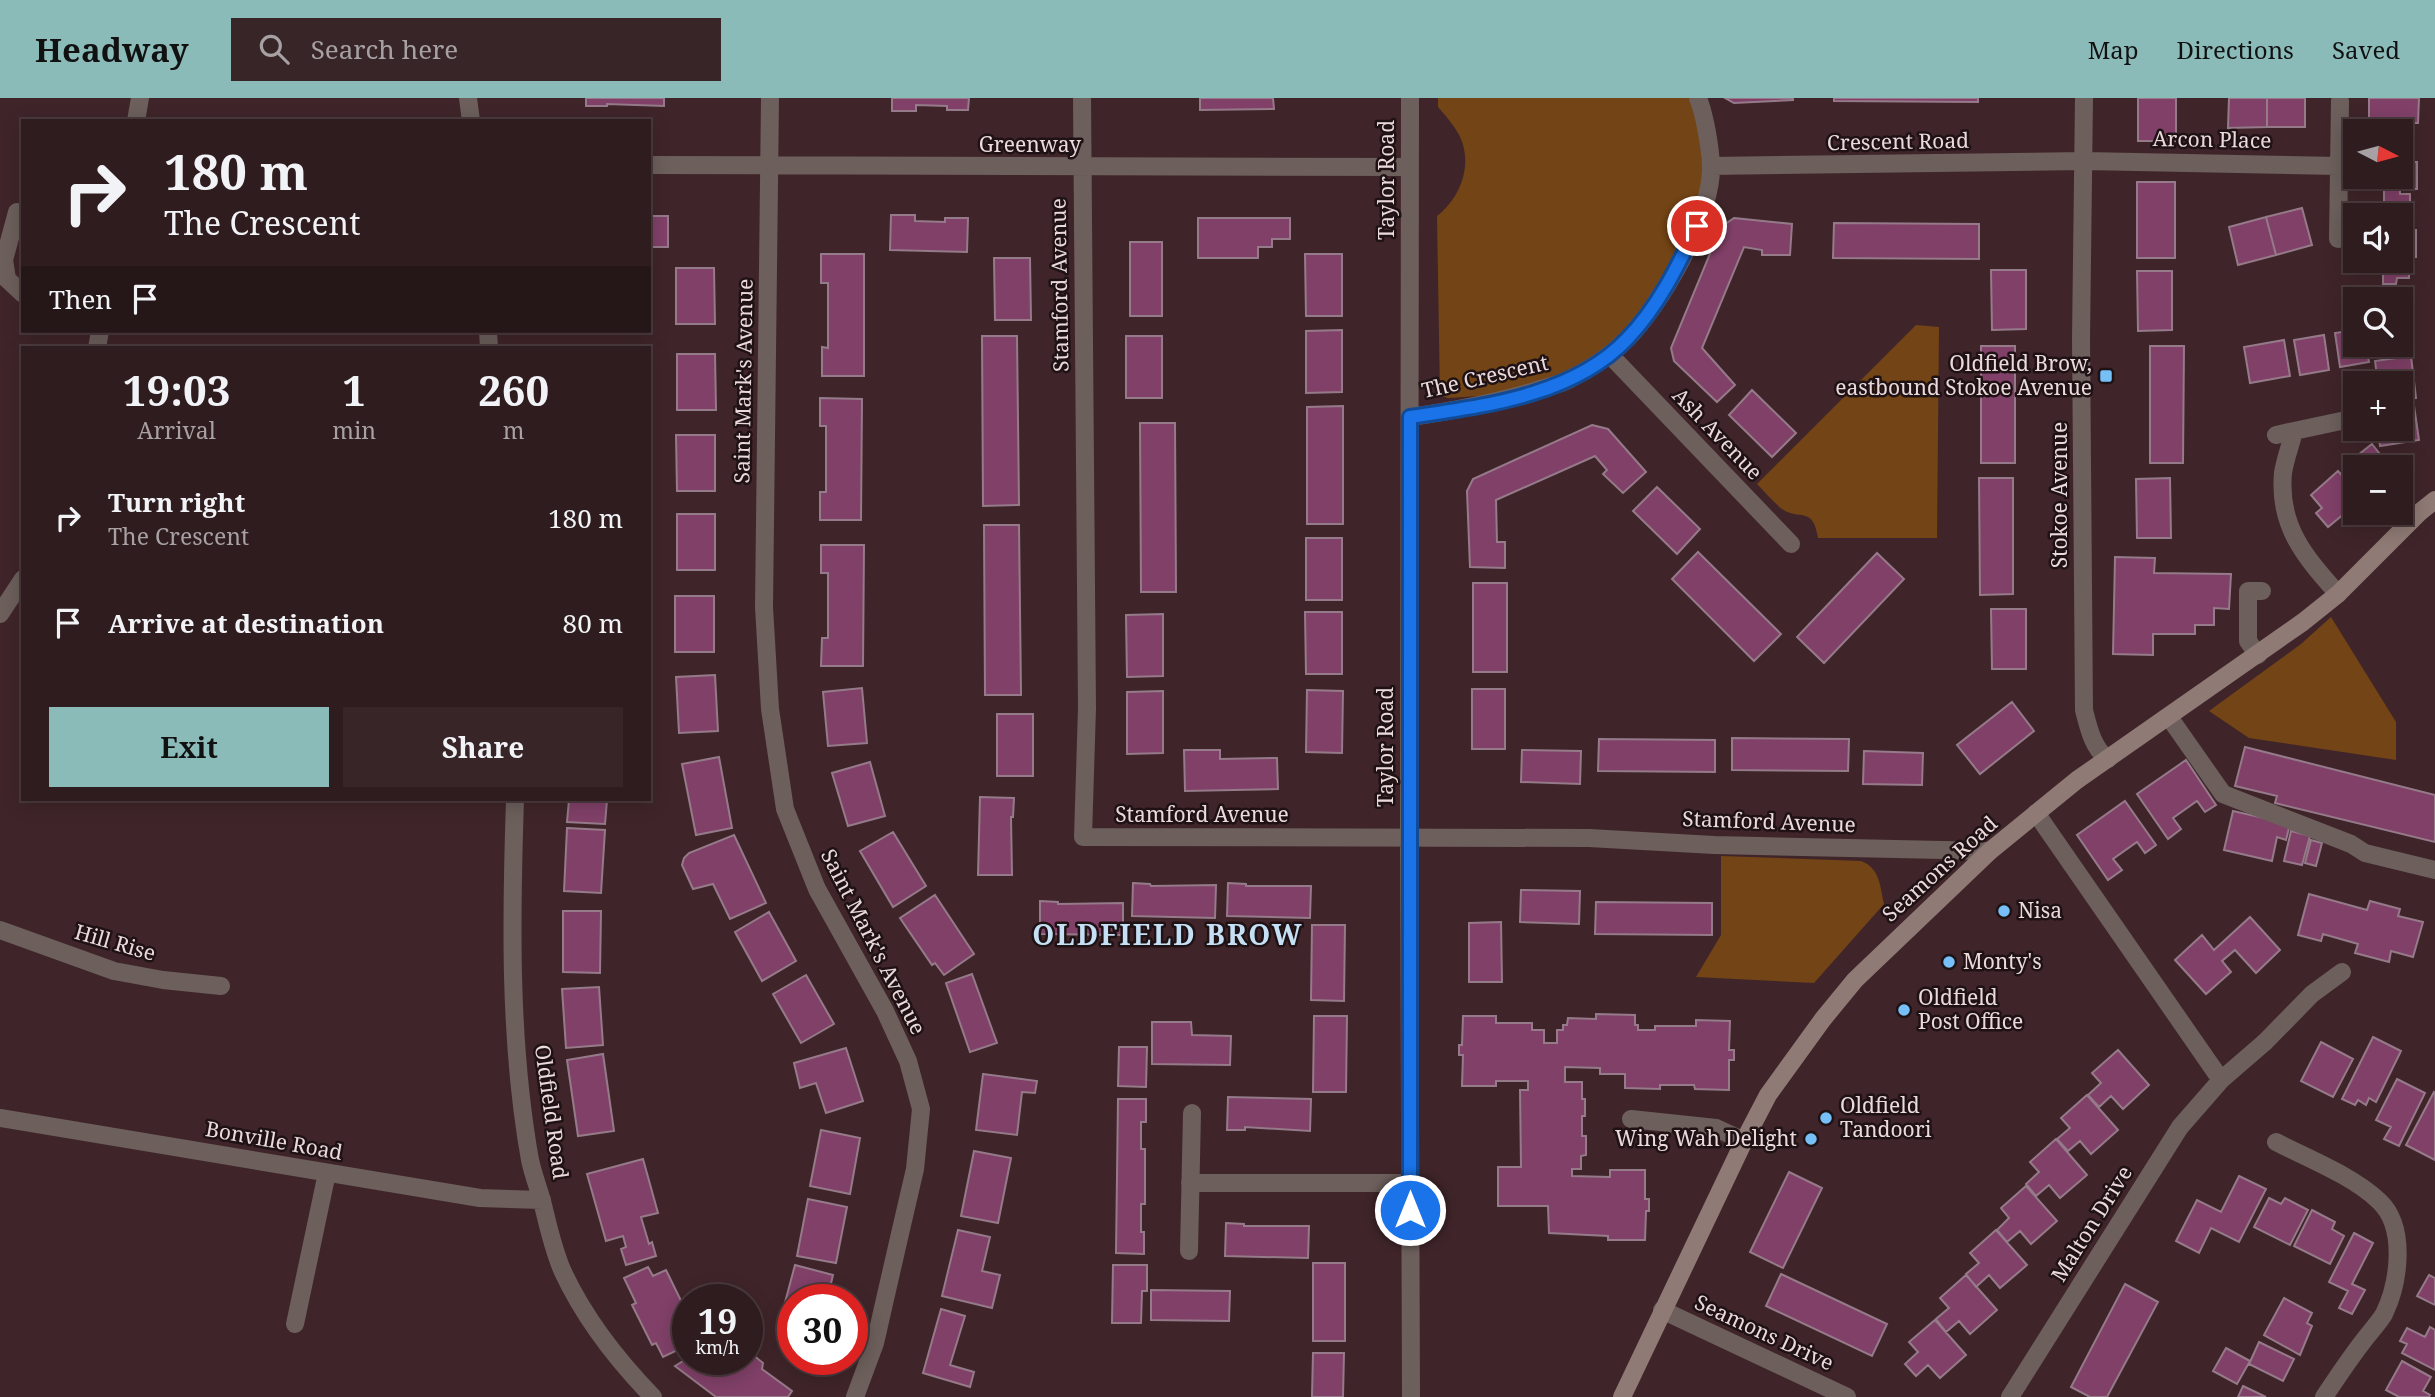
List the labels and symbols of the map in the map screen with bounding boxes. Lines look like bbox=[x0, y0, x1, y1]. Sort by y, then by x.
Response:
north arrow bbox=[2343, 119, 2413, 189]
street label: Taylor Road bbox=[1372, 120, 1400, 240]
street label: Arcon Place bbox=[2152, 124, 2272, 154]
street label: Crescent Road bbox=[1827, 126, 1969, 156]
street label: Greenway bbox=[979, 130, 1081, 158]
pin bbox=[1667, 196, 1727, 256]
street label: Stamford Avenue bbox=[1043, 198, 1075, 372]
street label: Saint Mark's Avenue bbox=[727, 278, 759, 484]
street label: The Crescent bbox=[1419, 348, 1551, 404]
place label: Oldfield Brow, eastbound Stokoe Avenue bbox=[1835, 349, 2092, 401]
marker: Oldfield Brow, eastbound Stokoe Avenue bbox=[2098, 368, 2114, 384]
street label: Ash Avenue bbox=[1667, 381, 1769, 486]
street label: Stokoe Avenue bbox=[2045, 422, 2073, 568]
street label: Taylor Road bbox=[1371, 687, 1399, 807]
street label: Stamford Avenue bbox=[1115, 800, 1289, 828]
street label: Stamford Avenue bbox=[1682, 804, 1856, 838]
street label: Seamons Road bbox=[1876, 809, 2003, 927]
street label: Saint Mark's Avenue bbox=[815, 844, 933, 1039]
place label: Nisa bbox=[2018, 896, 2062, 924]
marker: Nisa bbox=[1996, 903, 2012, 919]
district label: OLDFIELD BROW bbox=[1032, 915, 1304, 953]
street label: Hill Rise bbox=[71, 917, 159, 967]
place label: Monty's bbox=[1963, 947, 2042, 975]
marker: Monty's bbox=[1941, 954, 1957, 970]
place label: Oldfield Post Office bbox=[1918, 983, 2023, 1035]
marker: Oldfield Post Office bbox=[1896, 1002, 1912, 1018]
street label: Oldfield Road bbox=[529, 1043, 575, 1181]
place label: Oldfield Tandoori bbox=[1840, 1091, 1932, 1143]
marker: Oldfield Tandoori bbox=[1818, 1110, 1834, 1126]
street label: Bonville Road bbox=[203, 1114, 345, 1166]
place label: Wing Wah Delight bbox=[1615, 1124, 1797, 1152]
marker: Wing Wah Delight bbox=[1803, 1131, 1819, 1147]
street label: Malton Drive bbox=[2044, 1160, 2138, 1287]
position arrow bbox=[1373, 1173, 1447, 1247]
speed limit sign: 30 bbox=[777, 1284, 868, 1375]
street label: Seamons Drive bbox=[1690, 1288, 1838, 1377]

